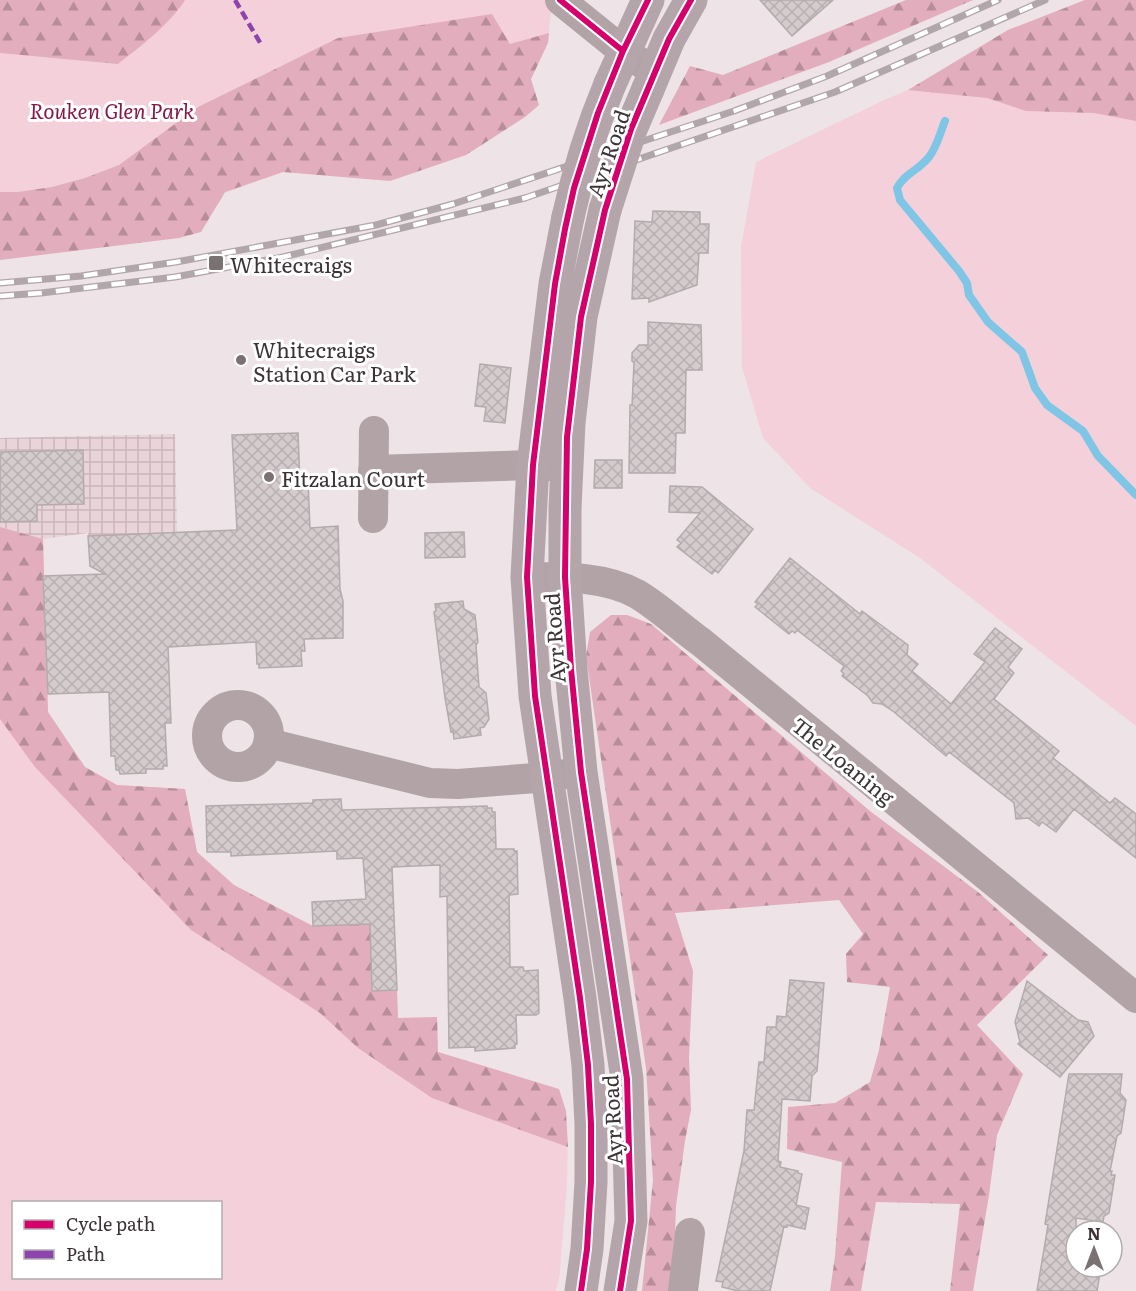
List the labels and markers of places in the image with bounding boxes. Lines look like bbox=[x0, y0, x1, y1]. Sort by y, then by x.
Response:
place label: Whitecraigs bbox=[230, 248, 352, 279]
marker: Whitecraigs bbox=[207, 254, 225, 272]
place label: Whitecraigs Station Car Park bbox=[253, 333, 416, 388]
marker: Whitecraigs Station Car Park bbox=[234, 353, 248, 367]
place label: Fitzalan Court bbox=[281, 462, 426, 493]
marker: Fitzalan Court bbox=[262, 470, 276, 484]

